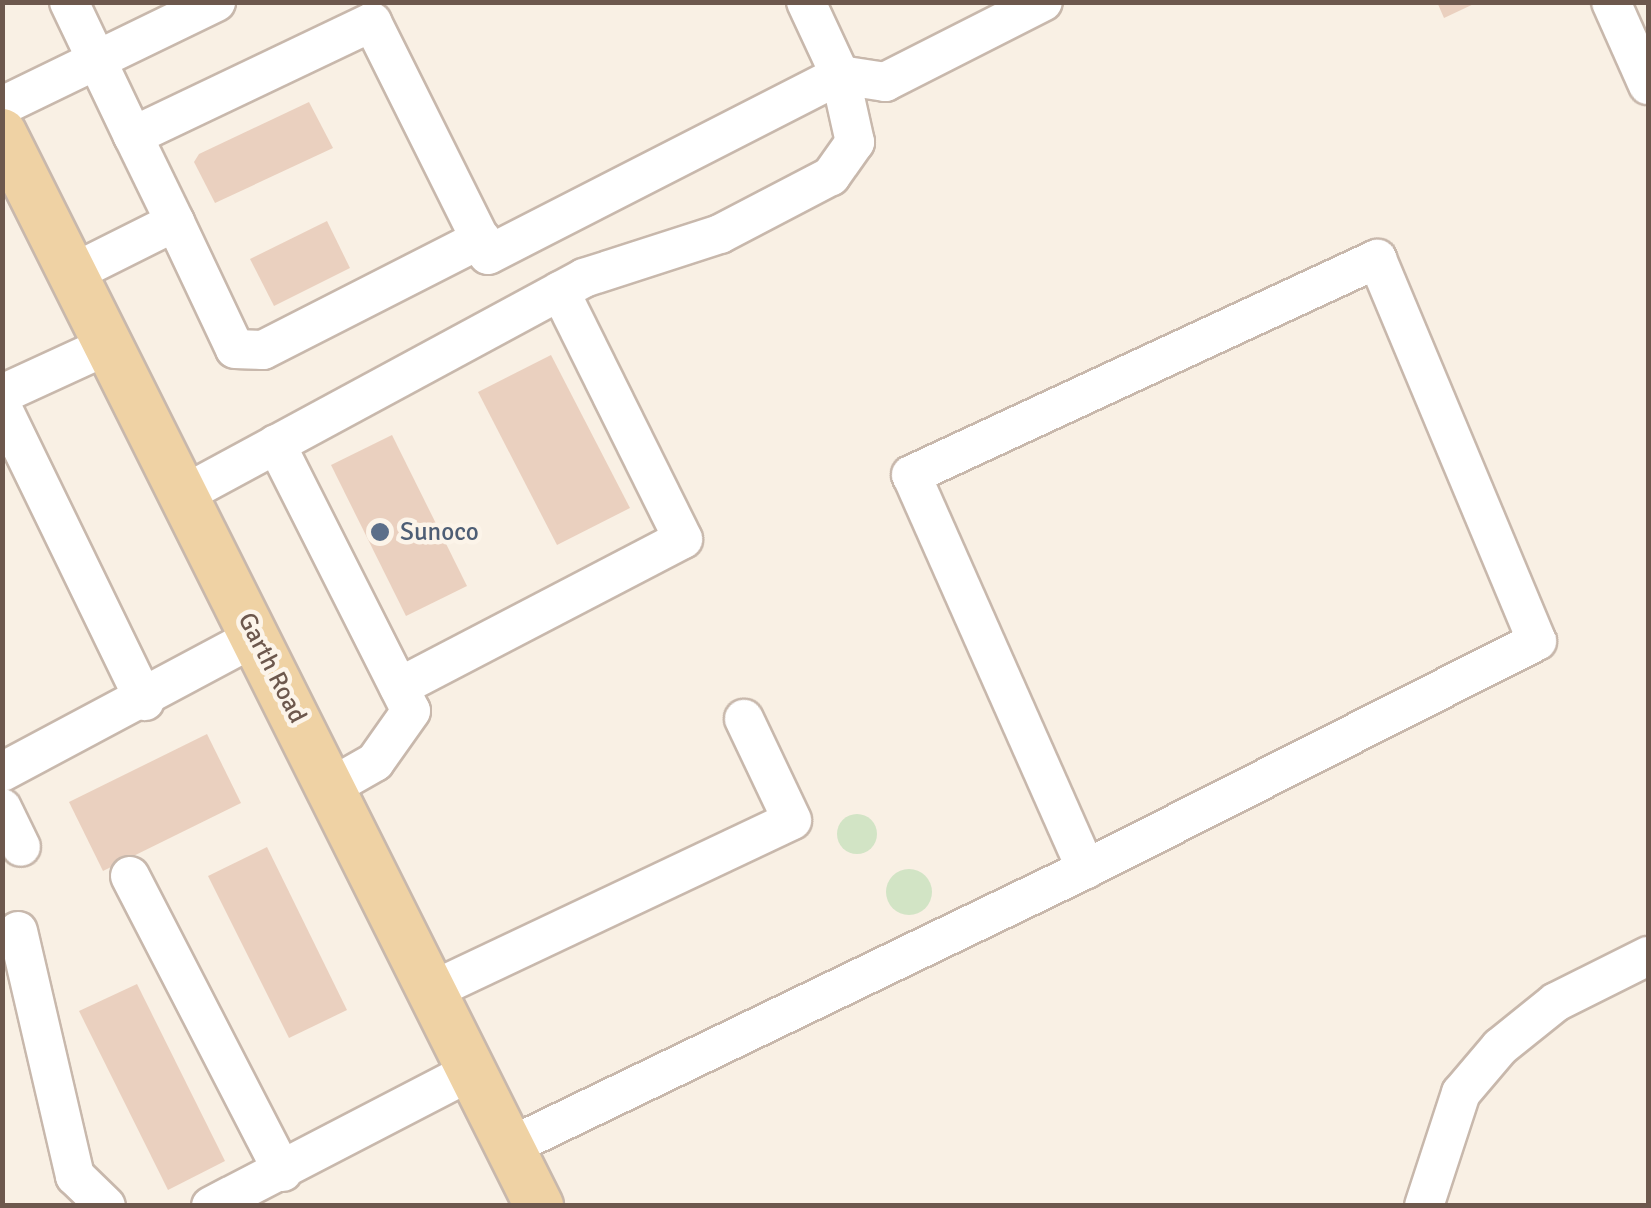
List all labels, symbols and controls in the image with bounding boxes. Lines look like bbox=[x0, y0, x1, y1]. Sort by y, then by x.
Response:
place label: Sunoco bbox=[400, 517, 479, 547]
marker: Sunoco bbox=[369, 521, 391, 543]
street label: Garth Road bbox=[231, 608, 313, 728]

